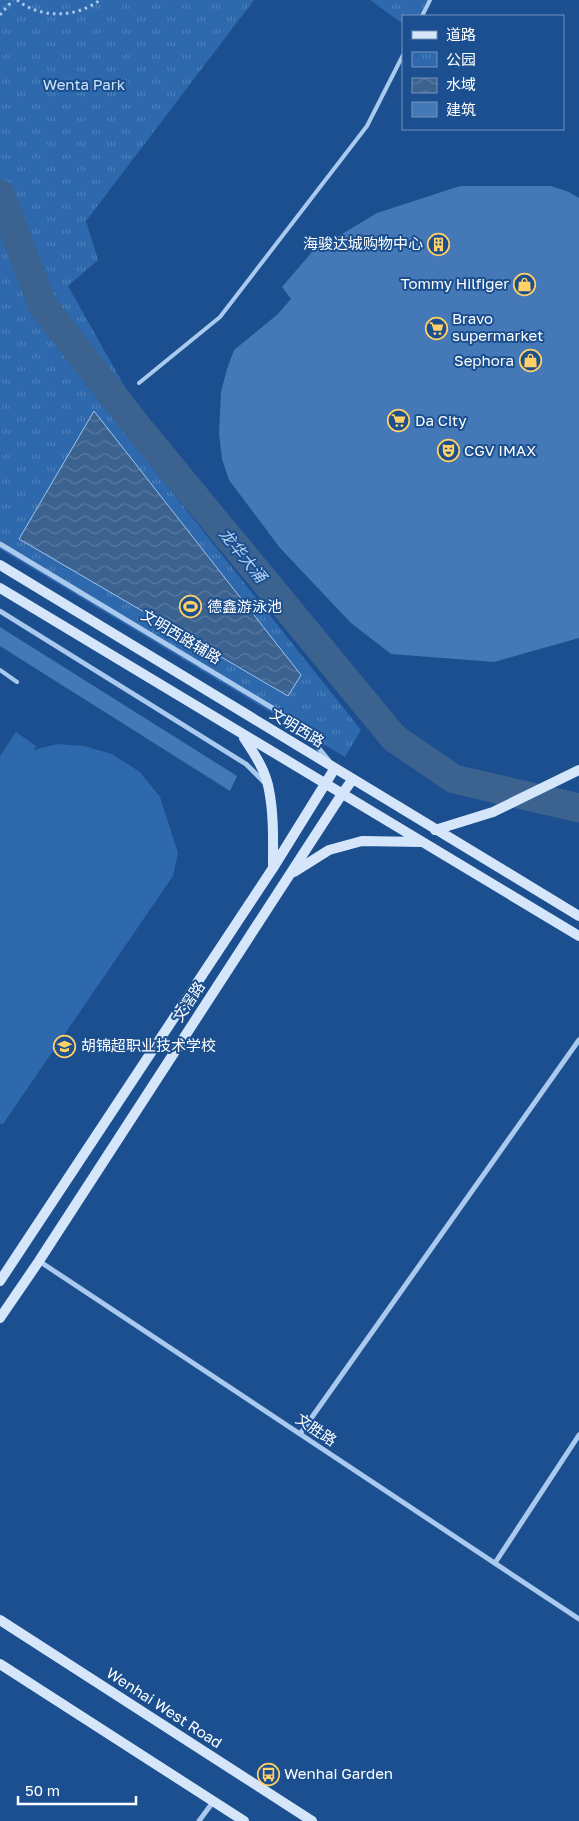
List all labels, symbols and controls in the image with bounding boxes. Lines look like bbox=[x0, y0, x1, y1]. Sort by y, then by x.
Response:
legend bbox=[402, 15, 564, 130]
text: 道路 bbox=[446, 25, 476, 43]
text: 公园 bbox=[446, 50, 476, 68]
park label: Wenta Park bbox=[43, 75, 126, 93]
text: 水域 bbox=[446, 75, 476, 93]
text: 建筑 bbox=[446, 100, 476, 118]
building icon: 海骏达城购物中心 bbox=[427, 232, 451, 256]
place label: 海骏达城购物中心 bbox=[303, 234, 423, 252]
shop icon: Tommy Hilfiger bbox=[513, 272, 537, 296]
place label: Tommy Hilfiger bbox=[400, 274, 509, 292]
place label: Bravo supermarket bbox=[452, 309, 543, 344]
supermarket icon: Bravo supermarket bbox=[424, 316, 448, 340]
shop icon: Sephora bbox=[518, 349, 542, 373]
place label: Sephora bbox=[454, 351, 514, 369]
supermarket icon: Da City bbox=[387, 409, 411, 433]
place label: Da City bbox=[415, 411, 467, 429]
theatre icon: CGV IMAX bbox=[436, 439, 460, 463]
place label: CGV IMAX bbox=[464, 441, 536, 459]
water label: 龙华大涌 bbox=[215, 524, 272, 588]
sports icon: 德鑫游泳池 bbox=[179, 595, 203, 619]
place label: 德鑫游泳池 bbox=[207, 597, 282, 615]
street label: 文明西路辅路 bbox=[138, 605, 225, 667]
street label: 文明西路 bbox=[267, 704, 328, 750]
street label: 文滘路 bbox=[168, 978, 208, 1025]
school or university icon: 胡锦超职业技术学校 bbox=[53, 1034, 77, 1058]
place label: 胡锦超职业技术学校 bbox=[81, 1036, 216, 1054]
street label: 文胜路 bbox=[293, 1409, 340, 1449]
street label: Wenhai West Road bbox=[103, 1663, 226, 1751]
bus stop icon: Wenhai Garden bbox=[256, 1762, 280, 1786]
place label: Wenhai Garden bbox=[284, 1764, 393, 1782]
scale bar bbox=[18, 1774, 135, 1806]
text: 50 m bbox=[25, 1781, 60, 1799]

